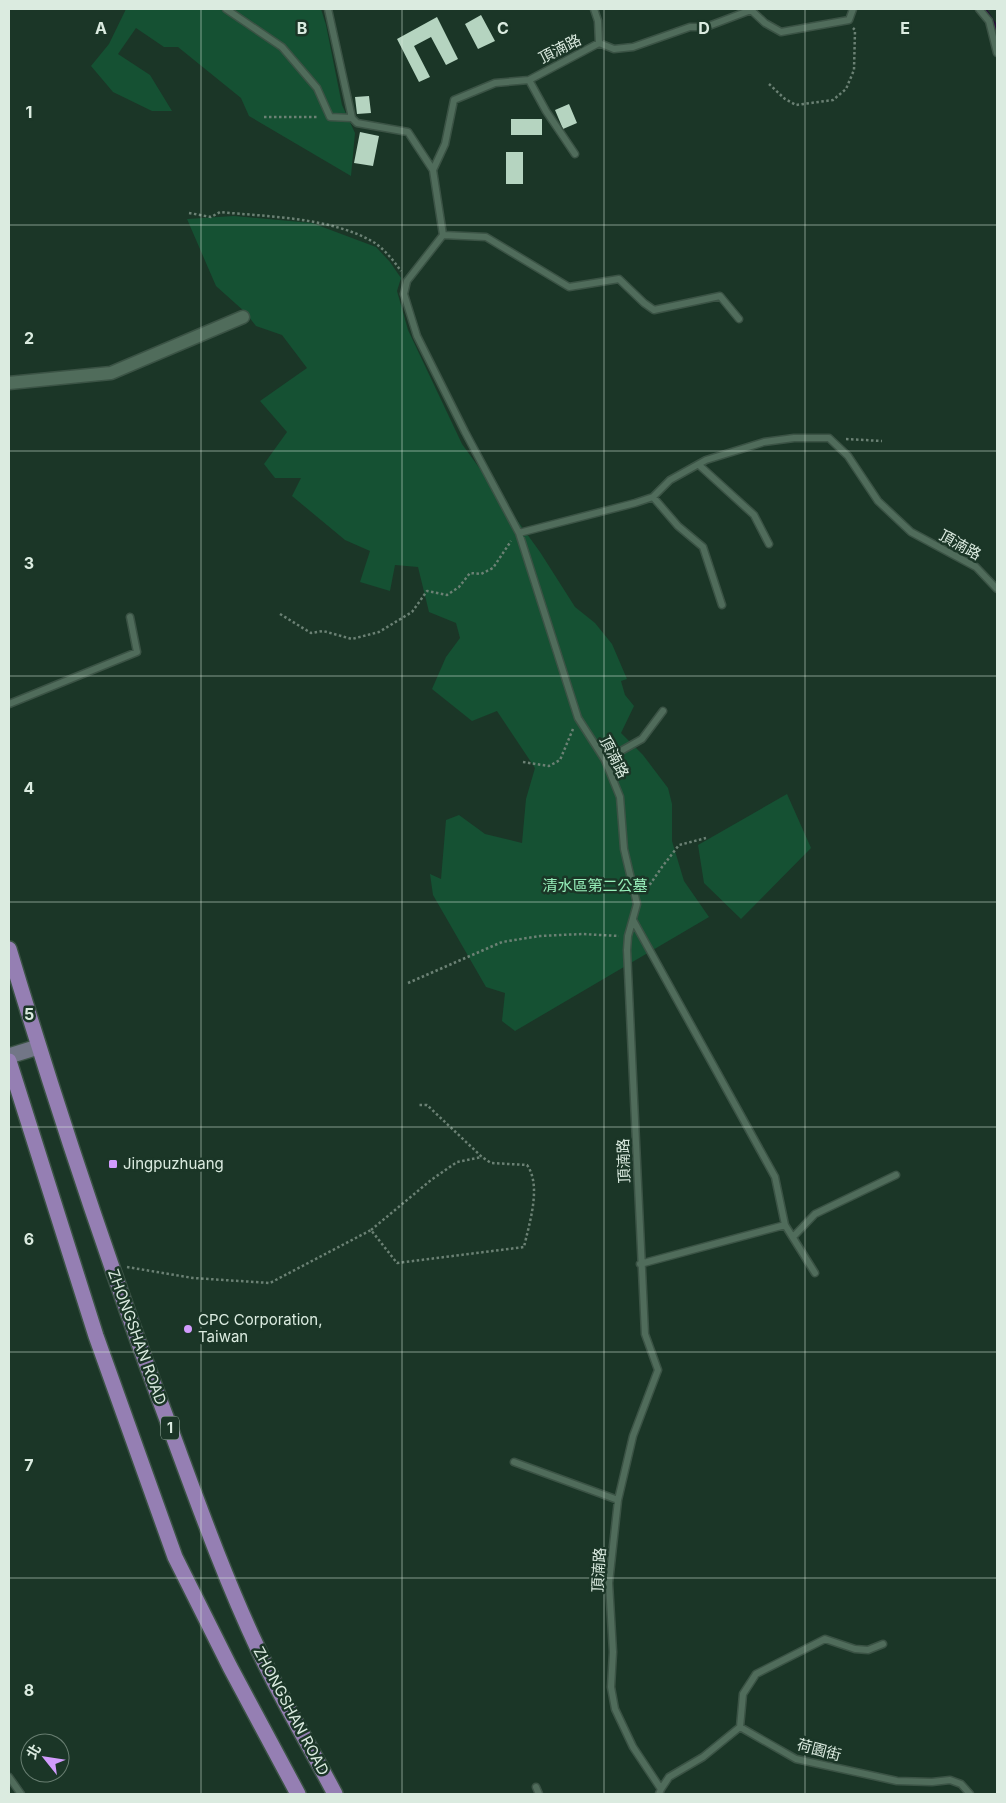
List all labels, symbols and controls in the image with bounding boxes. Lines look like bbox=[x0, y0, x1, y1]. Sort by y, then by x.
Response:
text: A bbox=[95, 18, 107, 38]
text: B bbox=[297, 18, 307, 38]
text: C bbox=[497, 18, 509, 38]
text: D bbox=[698, 18, 710, 38]
text: E bbox=[900, 18, 910, 38]
street label: 頂湳路 bbox=[535, 30, 584, 67]
text: 1 bbox=[26, 102, 32, 122]
text: 2 bbox=[24, 328, 34, 348]
street label: 頂湳路 bbox=[936, 525, 985, 564]
text: 3 bbox=[24, 553, 34, 573]
street label: 頂湳路 bbox=[596, 732, 633, 781]
text: 4 bbox=[24, 778, 35, 798]
park label: 清水區第二公墓 bbox=[542, 876, 648, 895]
text: 5 bbox=[24, 1004, 34, 1024]
street label: 頂湳路 bbox=[613, 1138, 634, 1184]
place label: Jingpuzhuang bbox=[123, 1154, 224, 1173]
marker: Jingpuzhuang bbox=[107, 1158, 119, 1170]
text: 6 bbox=[24, 1229, 34, 1249]
street label: ZHONGSHAN ROAD bbox=[104, 1266, 171, 1407]
place label: CPC Corporation, Taiwan bbox=[198, 1310, 323, 1346]
marker: CPC Corporation, Taiwan bbox=[182, 1323, 194, 1335]
road number: 1 bbox=[161, 1416, 179, 1440]
text: 7 bbox=[24, 1455, 34, 1475]
street label: 頂湳路 bbox=[588, 1547, 609, 1593]
street label: ZHONGSHAN ROAD bbox=[249, 1643, 333, 1778]
text: 8 bbox=[24, 1680, 34, 1700]
north arrow bbox=[20, 1733, 70, 1783]
street label: 荷園街 bbox=[795, 1735, 843, 1765]
text: 北 bbox=[22, 1741, 44, 1762]

